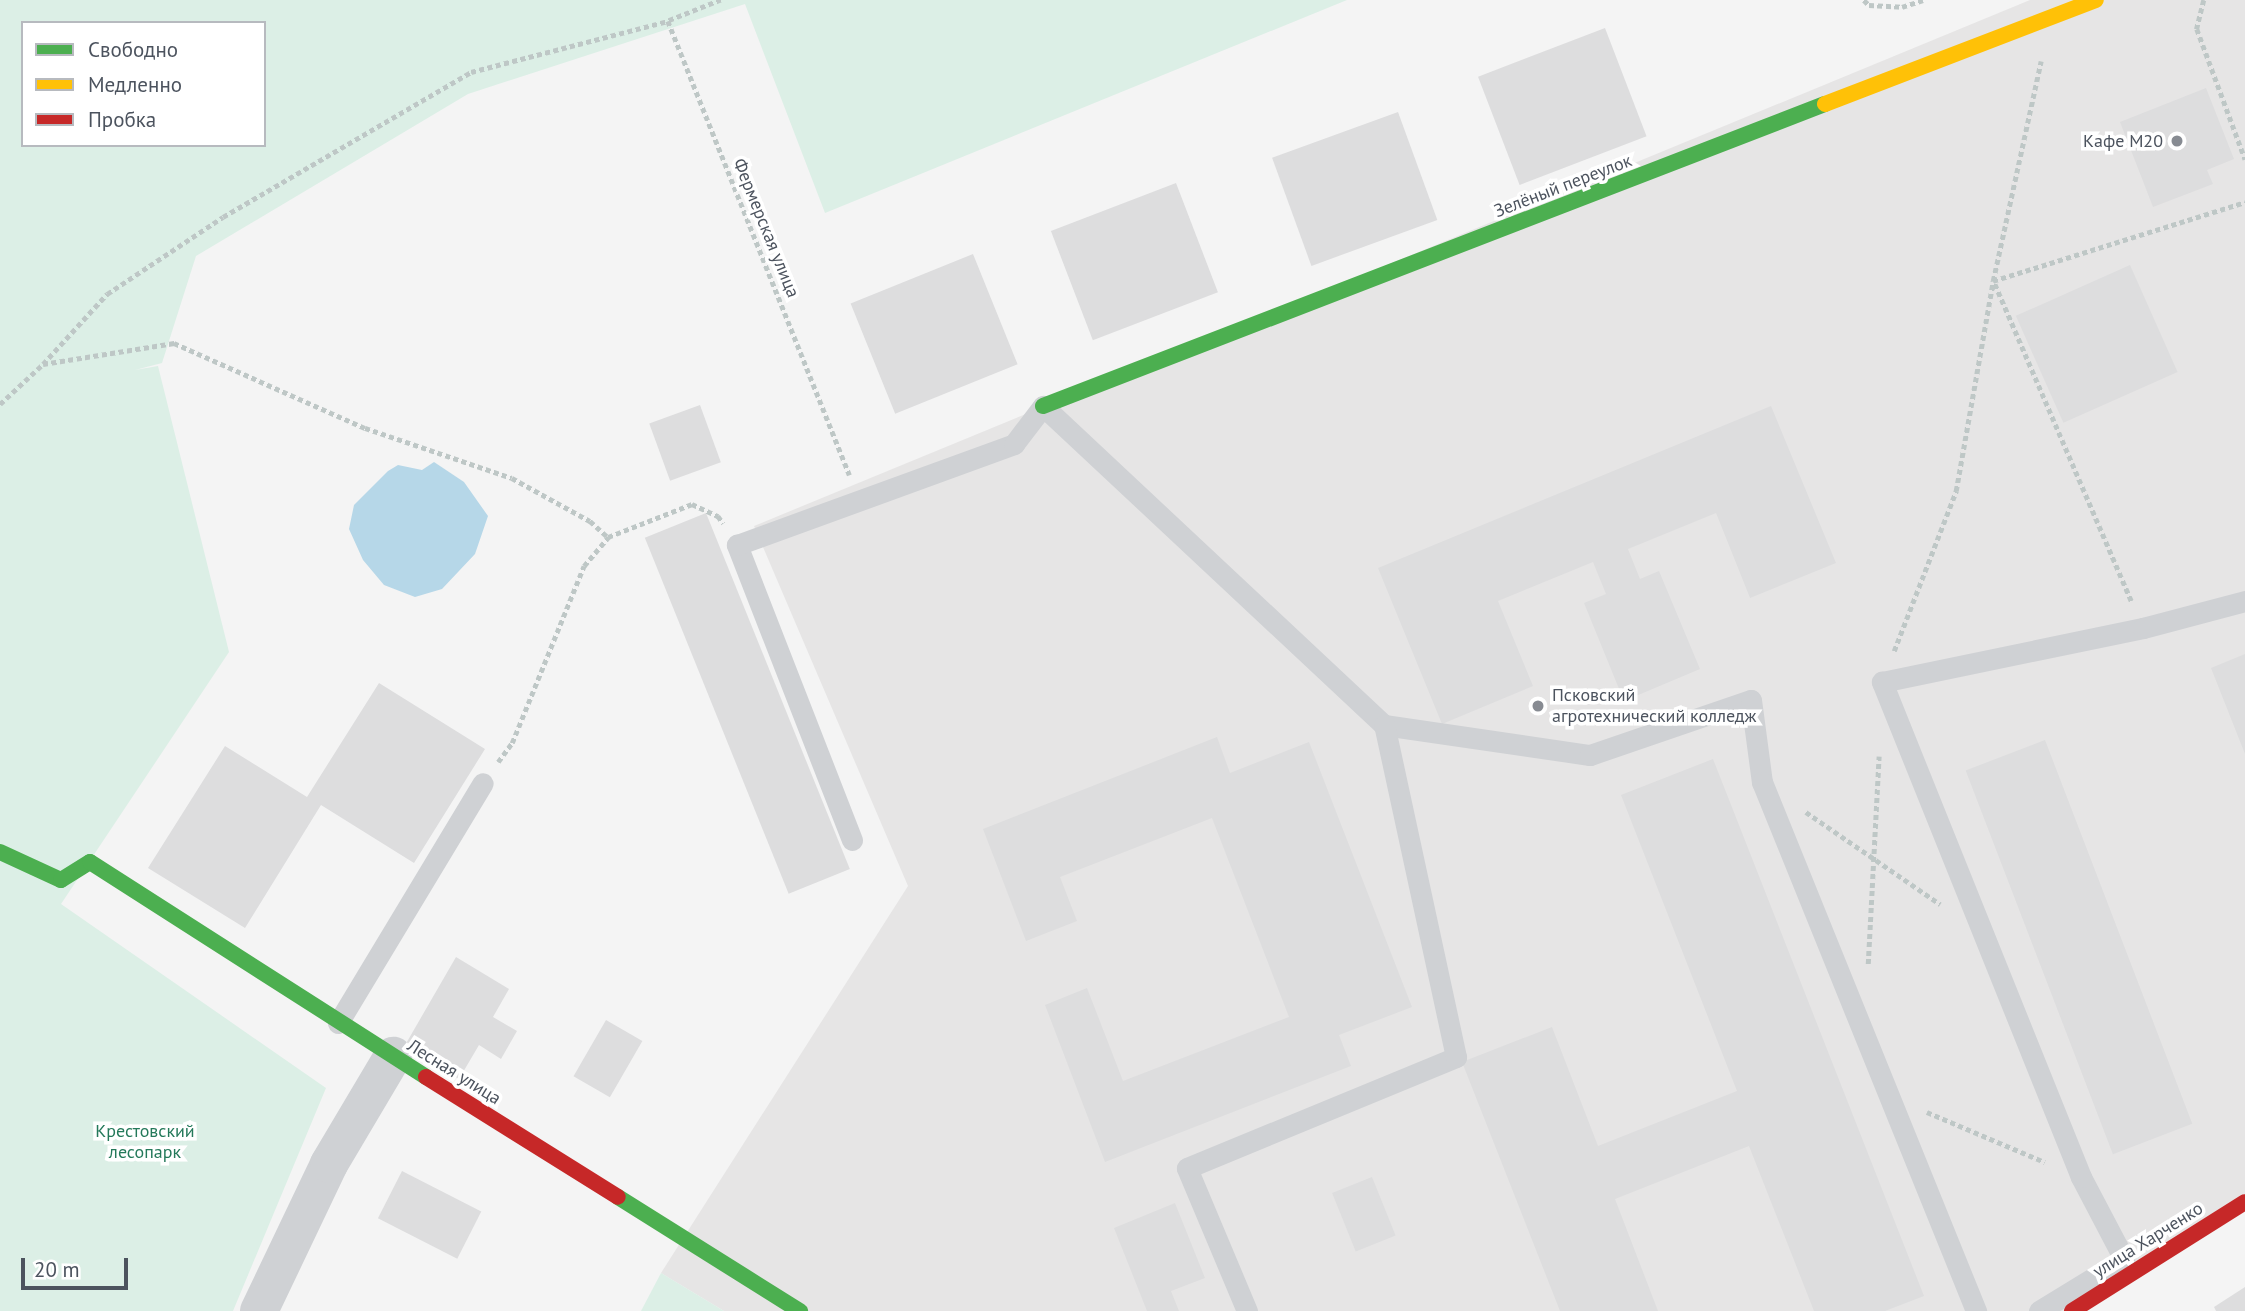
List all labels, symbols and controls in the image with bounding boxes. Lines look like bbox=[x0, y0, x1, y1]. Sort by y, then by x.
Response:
legend bbox=[21, 21, 266, 147]
text: Свободно bbox=[88, 36, 178, 63]
text: Медленно bbox=[88, 71, 182, 98]
text: Пробка bbox=[88, 106, 156, 133]
place label: Кафе М20 bbox=[2083, 130, 2163, 152]
marker: Кафе М20 bbox=[2169, 133, 2185, 149]
street label: Зелёный переулок bbox=[1491, 150, 1635, 222]
street label: Фермерская улица bbox=[728, 155, 804, 301]
place label: Псковский агротехнический колледж bbox=[1552, 685, 1756, 728]
marker: Псковский агротехнический колледж bbox=[1530, 698, 1546, 714]
street label: Лесная улица bbox=[403, 1035, 505, 1109]
park label: Крестовский лесопарк bbox=[95, 1121, 195, 1164]
street label: улица Харченко bbox=[2089, 1197, 2207, 1283]
scale bar bbox=[24, 1244, 131, 1288]
text: 20 m bbox=[34, 1256, 80, 1283]

